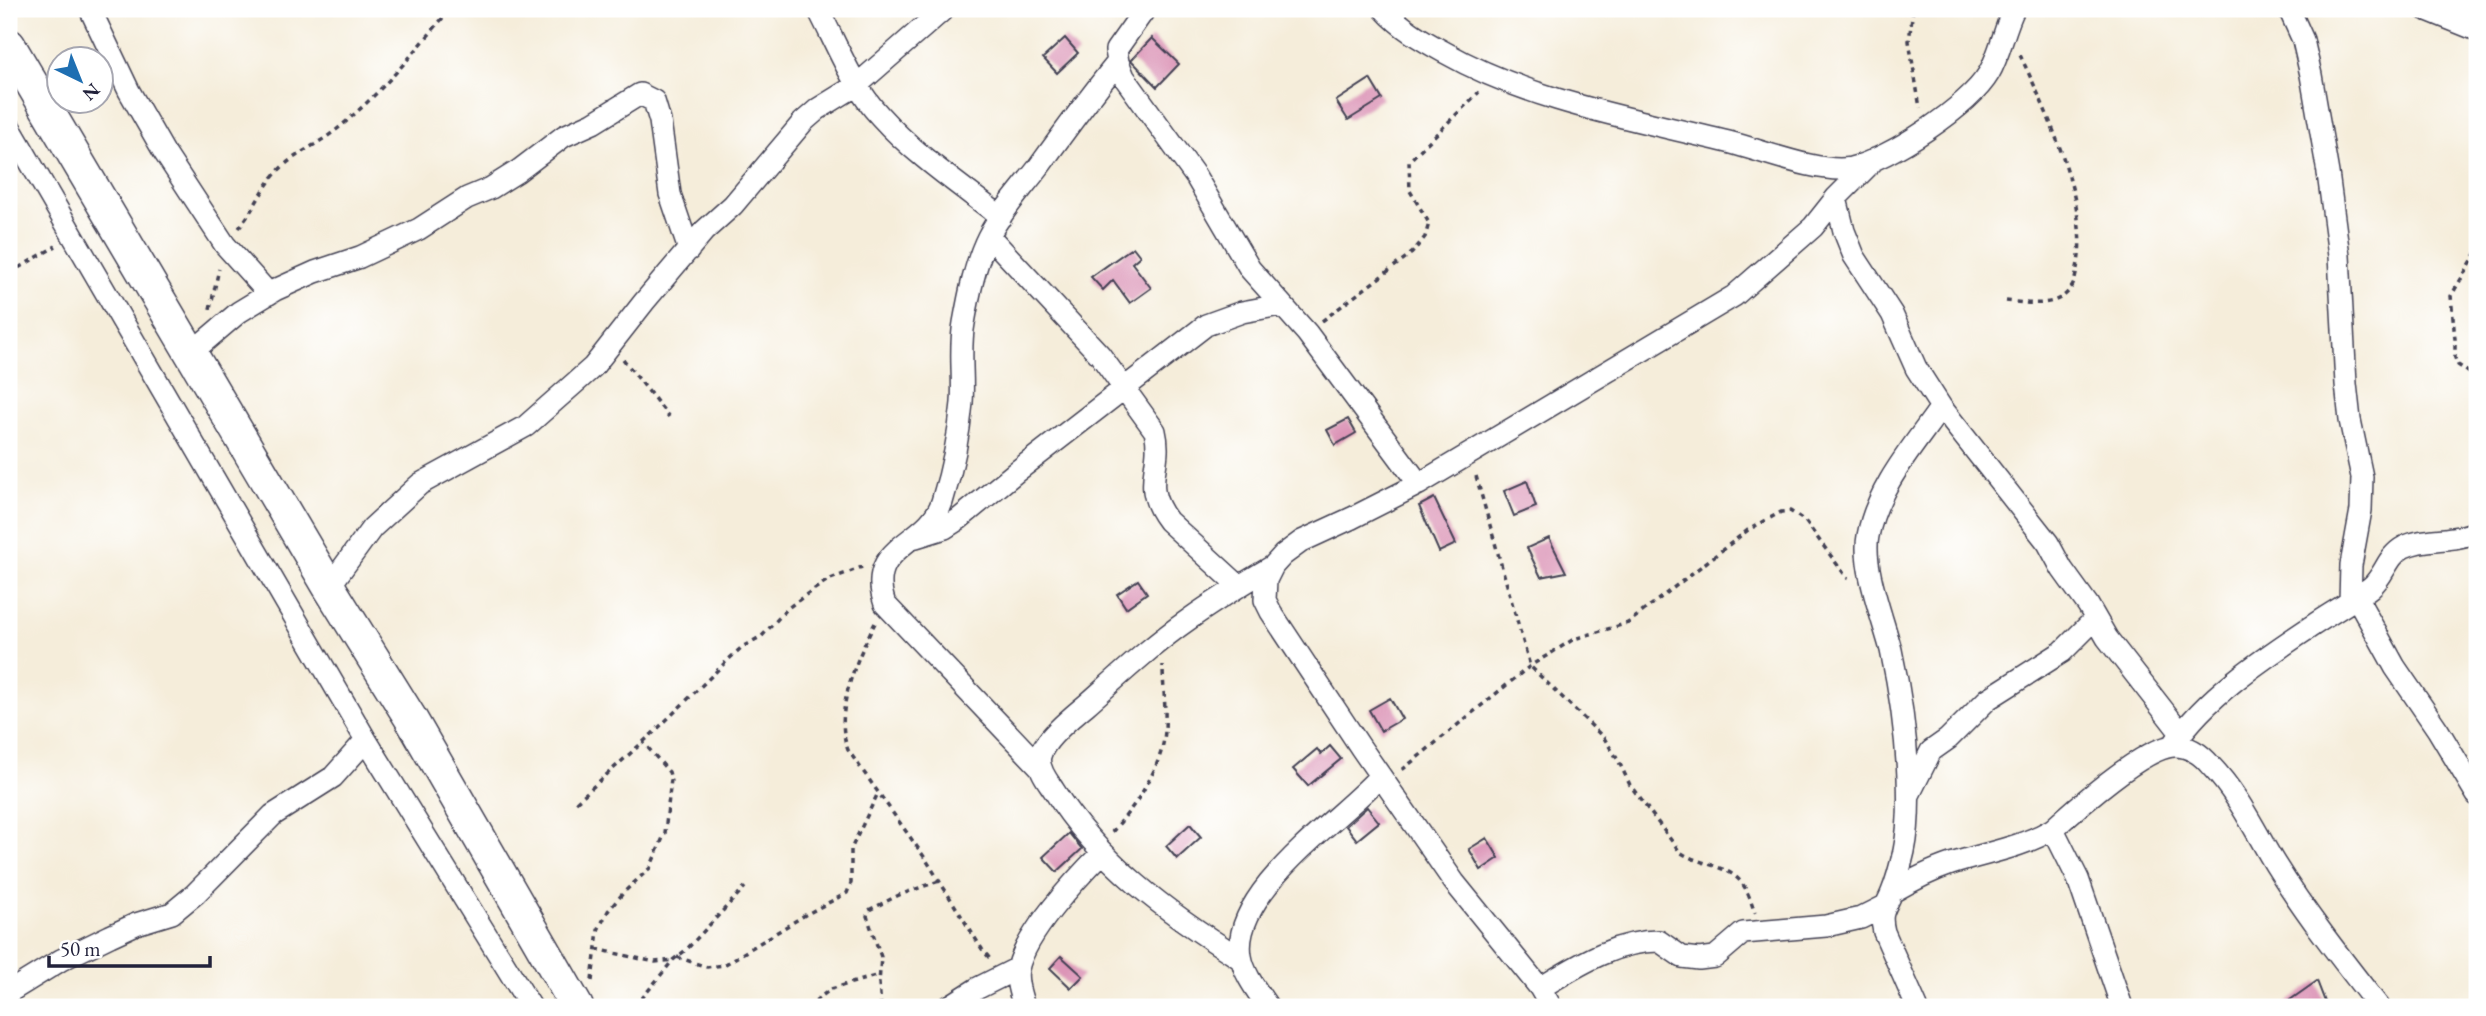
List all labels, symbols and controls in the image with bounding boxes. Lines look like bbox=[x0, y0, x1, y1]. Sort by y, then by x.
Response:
north arrow bbox=[46, 46, 116, 116]
text: N bbox=[77, 78, 105, 107]
scale bar bbox=[49, 925, 210, 969]
text: 50 m bbox=[60, 935, 101, 962]

